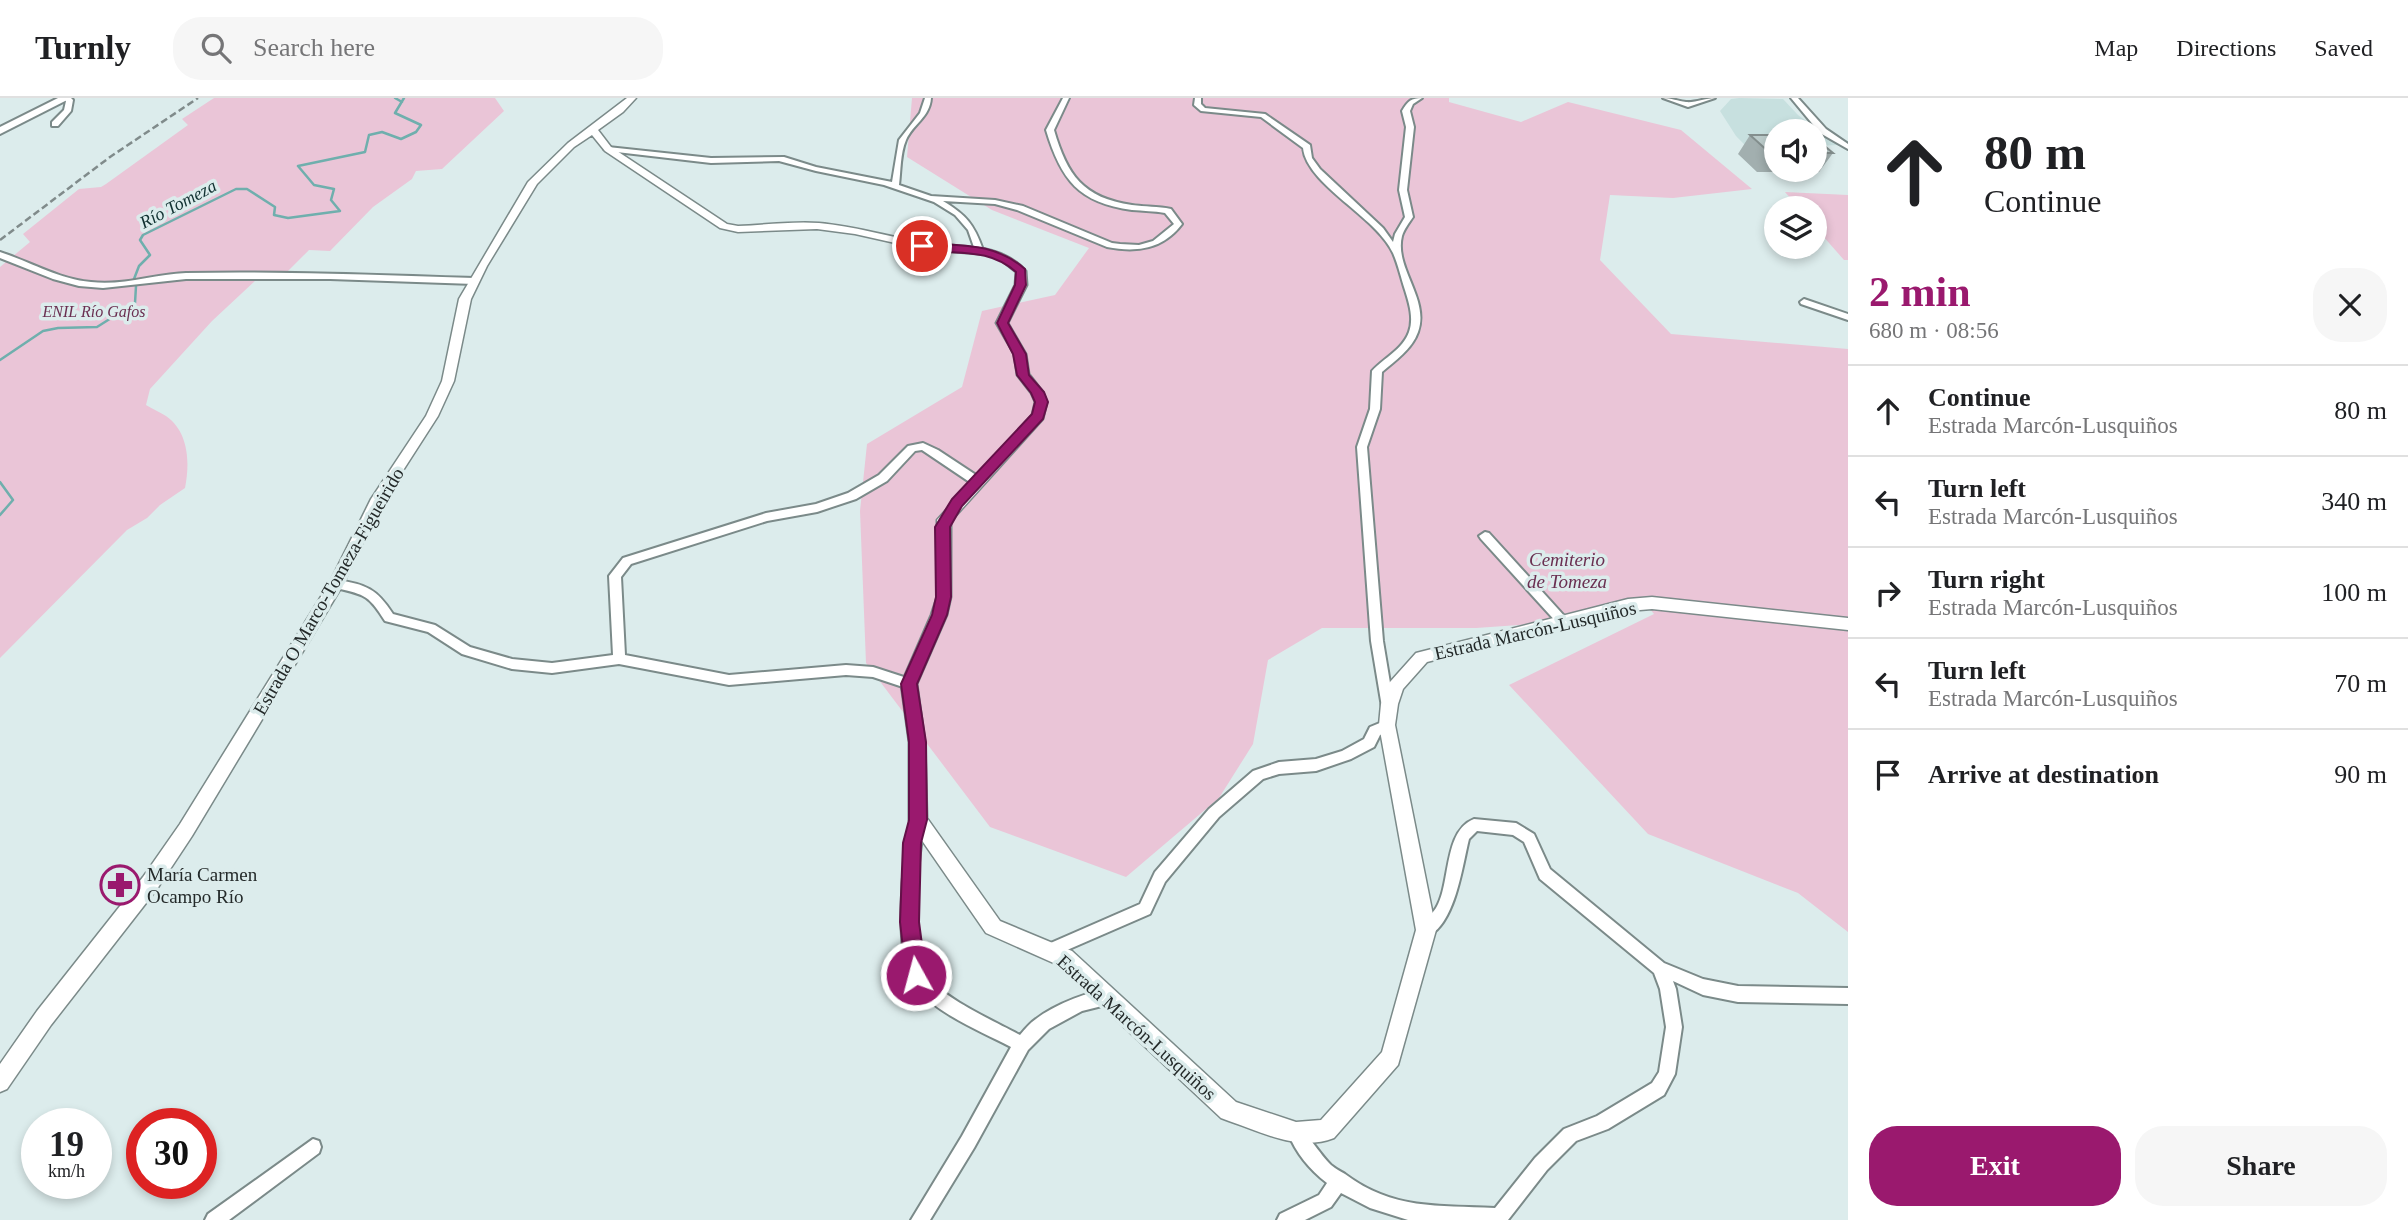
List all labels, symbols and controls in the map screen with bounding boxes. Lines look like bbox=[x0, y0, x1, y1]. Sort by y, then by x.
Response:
search box bbox=[173, 17, 663, 80]
icon: search bbox=[197, 29, 235, 67]
text: Turnly bbox=[35, 30, 131, 66]
text: Search here bbox=[253, 33, 375, 62]
text: Map bbox=[2094, 35, 2138, 61]
text: Directions bbox=[2176, 35, 2276, 61]
text: Saved bbox=[2314, 35, 2373, 61]
map controls bbox=[1764, 119, 1827, 259]
button: sound bbox=[1764, 119, 1827, 182]
text: 80 m bbox=[1984, 125, 2086, 180]
icon: ahead bbox=[1869, 126, 1960, 217]
water label: Río Tomeza bbox=[135, 175, 220, 233]
text: Continue bbox=[1984, 183, 2101, 219]
button: layers bbox=[1764, 196, 1827, 259]
pin bbox=[892, 216, 952, 276]
icon: arrive bbox=[903, 227, 941, 265]
button: close bbox=[2313, 268, 2387, 342]
text: 2 min bbox=[1869, 269, 1971, 315]
park label: ENIL Río Gafos bbox=[42, 303, 145, 321]
text: 680 m · 08:56 bbox=[1869, 318, 1999, 343]
text: Continue bbox=[1928, 383, 2031, 412]
icon: ahead bbox=[1869, 392, 1907, 430]
text: 80 m bbox=[2334, 396, 2387, 425]
text: Estrada Marcón-Lusquiños bbox=[1928, 413, 2178, 438]
street label: Estrada O Marco-Tomeza-Figueirido bbox=[249, 464, 408, 718]
text: Turn left bbox=[1928, 474, 2026, 503]
icon: left bbox=[1869, 483, 1907, 521]
text: 340 m bbox=[2321, 487, 2387, 516]
text: Estrada Marcón-Lusquiños bbox=[1928, 504, 2178, 529]
park label: Cemiterio de Tomeza bbox=[1527, 549, 1607, 592]
text: Turn right bbox=[1928, 565, 2045, 594]
icon: right bbox=[1869, 574, 1907, 612]
text: 100 m bbox=[2321, 578, 2387, 607]
text: Estrada Marcón-Lusquiños bbox=[1928, 595, 2178, 620]
street label: Estrada Marcón-Lusquiños bbox=[1432, 597, 1638, 664]
text: Turn left bbox=[1928, 656, 2026, 685]
icon: left bbox=[1869, 665, 1907, 703]
text: 70 m bbox=[2334, 669, 2387, 698]
text: Estrada Marcón-Lusquiños bbox=[1928, 686, 2178, 711]
icon: arrive bbox=[1869, 756, 1907, 794]
text: Arrive at destination bbox=[1928, 760, 2159, 789]
text: 90 m bbox=[2334, 760, 2387, 789]
pharmacy icon: María Carmen Ocampo Río bbox=[99, 864, 141, 906]
place label: María Carmen Ocampo Río bbox=[147, 864, 258, 907]
position arrow bbox=[879, 938, 953, 1012]
street label: Estrada Marcón-Lusquiños bbox=[1053, 951, 1220, 1104]
speed limit sign: 30 bbox=[126, 1108, 217, 1199]
text: 19 bbox=[49, 1125, 84, 1164]
button: Exit bbox=[1869, 1126, 2121, 1206]
button: Share bbox=[2135, 1126, 2387, 1206]
text: km/h bbox=[48, 1161, 85, 1181]

